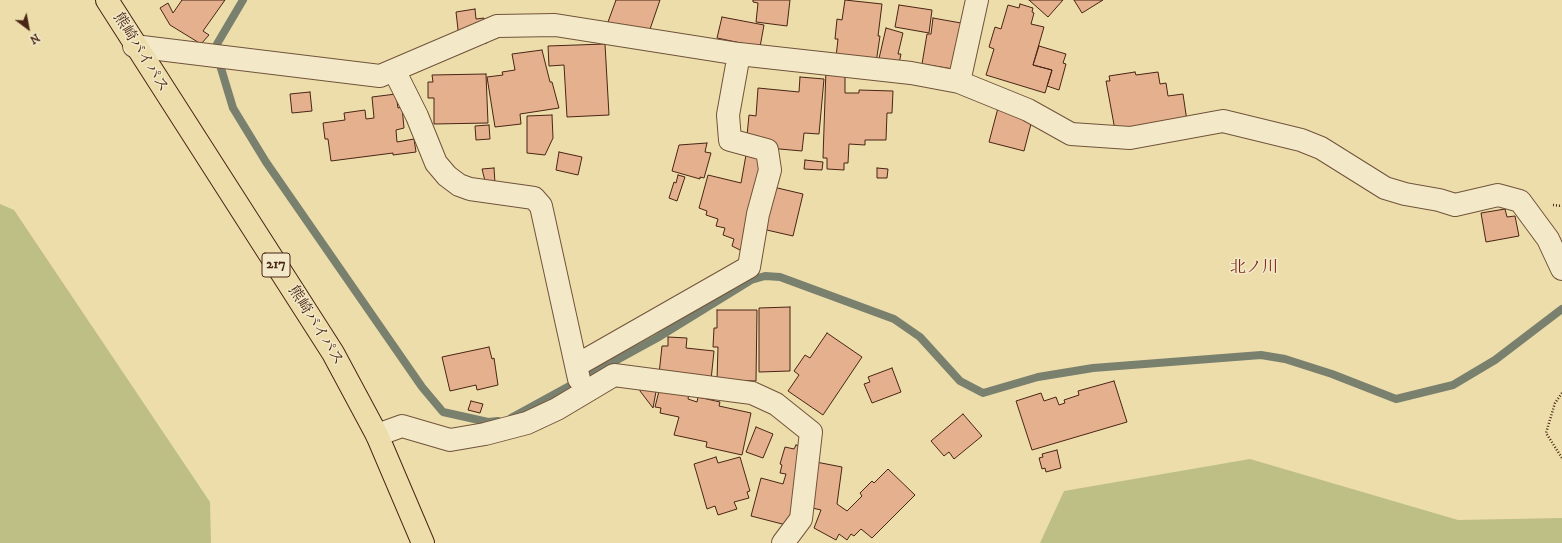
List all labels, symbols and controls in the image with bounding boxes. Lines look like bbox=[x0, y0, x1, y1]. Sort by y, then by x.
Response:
north arrow bbox=[8, 8, 48, 48]
street label: 熊崎バイパス bbox=[109, 10, 171, 96]
text: N bbox=[27, 30, 42, 47]
road number: 217 bbox=[262, 253, 290, 277]
district label: 北ノ川 bbox=[1230, 259, 1278, 279]
street label: 熊崎バイパス bbox=[284, 283, 346, 369]

